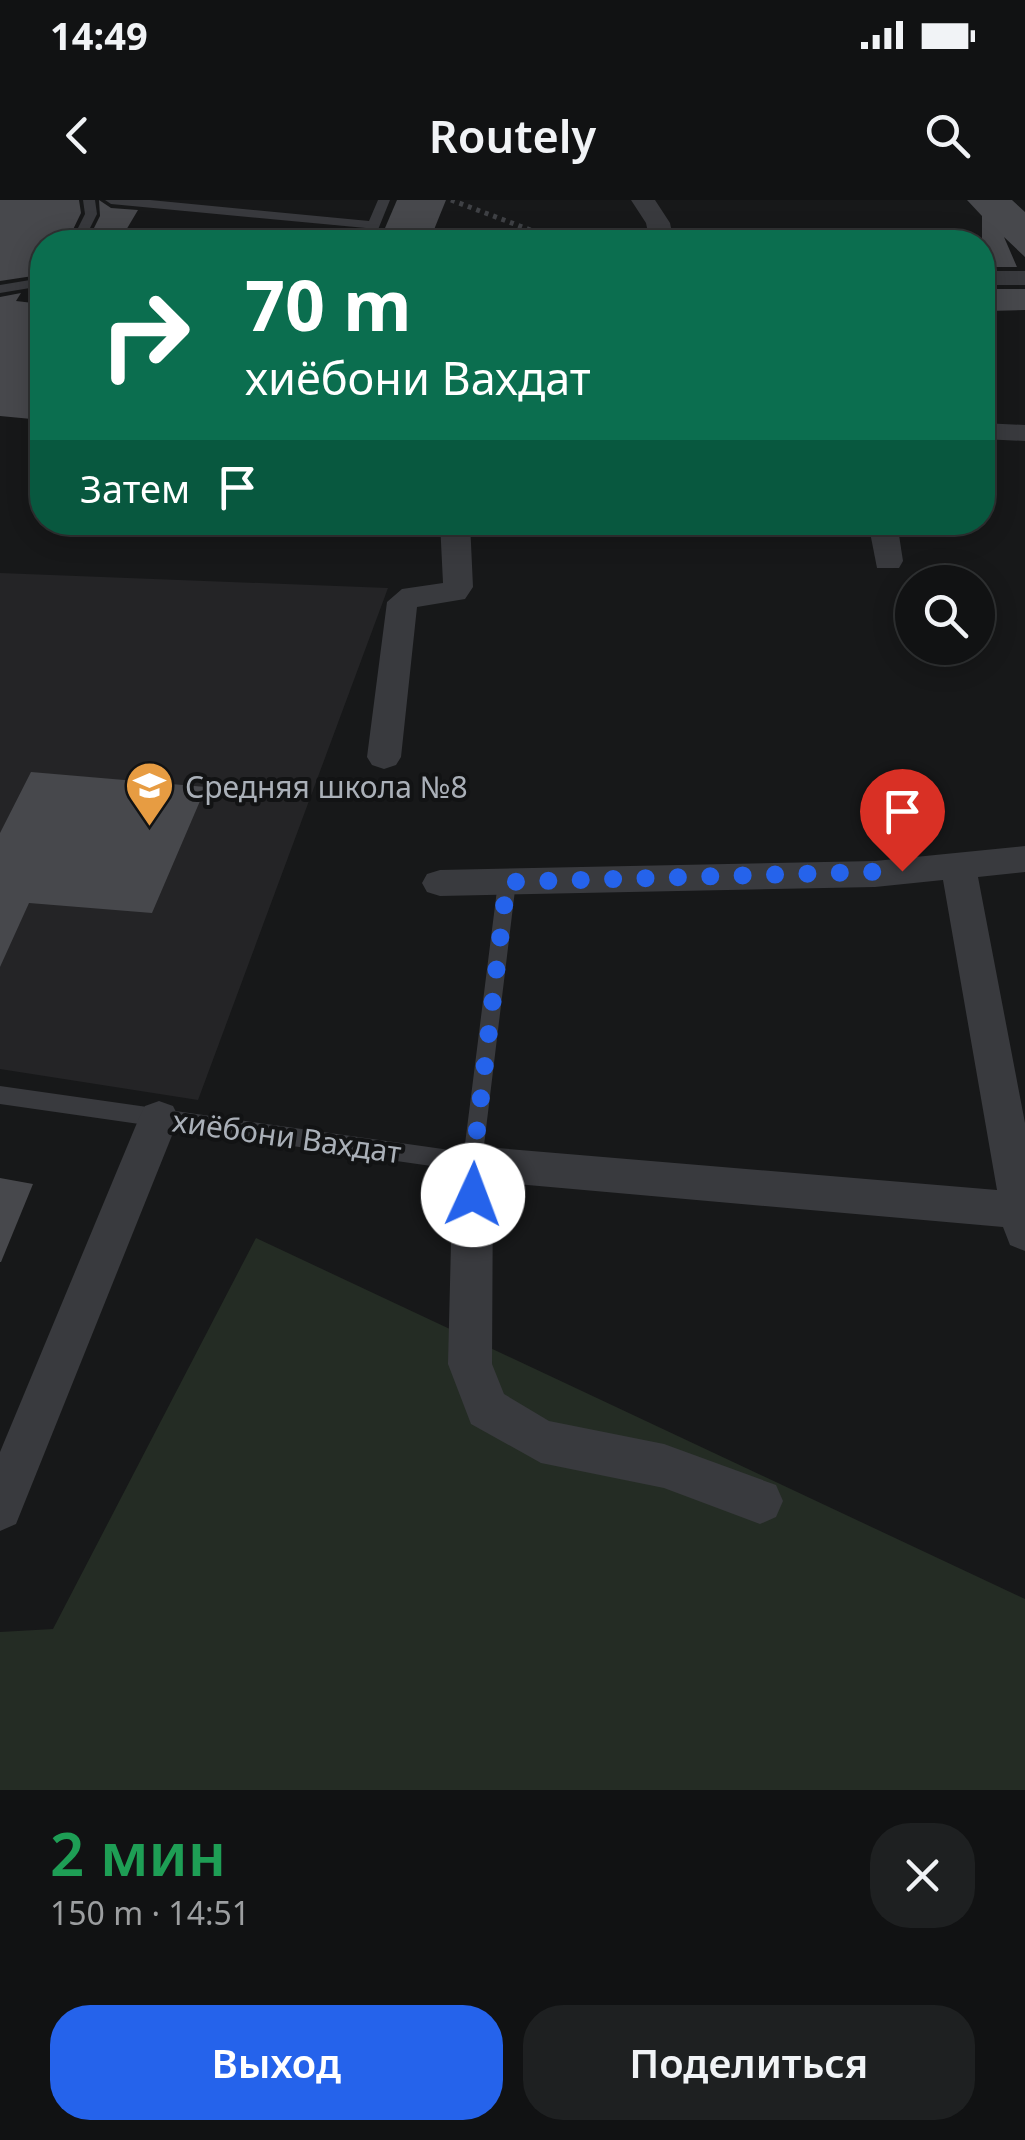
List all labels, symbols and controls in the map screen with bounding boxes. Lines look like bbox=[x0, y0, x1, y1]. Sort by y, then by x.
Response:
text: 14:49 bbox=[50, 9, 148, 61]
text: Routely bbox=[429, 105, 596, 166]
icon: back bbox=[50, 108, 105, 163]
icon: search bbox=[920, 108, 975, 163]
text: 70 m bbox=[245, 256, 412, 352]
icon: right bbox=[80, 270, 210, 400]
text: хиёбони Вахдат bbox=[245, 347, 591, 408]
icon: arrive bbox=[210, 460, 265, 515]
text: Затем bbox=[80, 462, 190, 514]
map controls bbox=[895, 565, 995, 665]
button: search bbox=[895, 565, 995, 665]
school or university icon: Средняя школа №8 bbox=[124, 760, 176, 828]
place label: Средняя школа №8 bbox=[185, 766, 468, 807]
pin bbox=[860, 769, 945, 872]
icon: arrive bbox=[875, 784, 930, 839]
street label: хиёбони Вахдат bbox=[170, 1100, 404, 1172]
position arrow bbox=[421, 1143, 525, 1247]
text: 2 мин bbox=[50, 1812, 226, 1894]
button: close bbox=[870, 1823, 975, 1928]
text: 150 m · 14:51 bbox=[50, 1891, 250, 1934]
button: Выход bbox=[50, 2005, 503, 2120]
button: Поделиться bbox=[523, 2005, 975, 2120]

